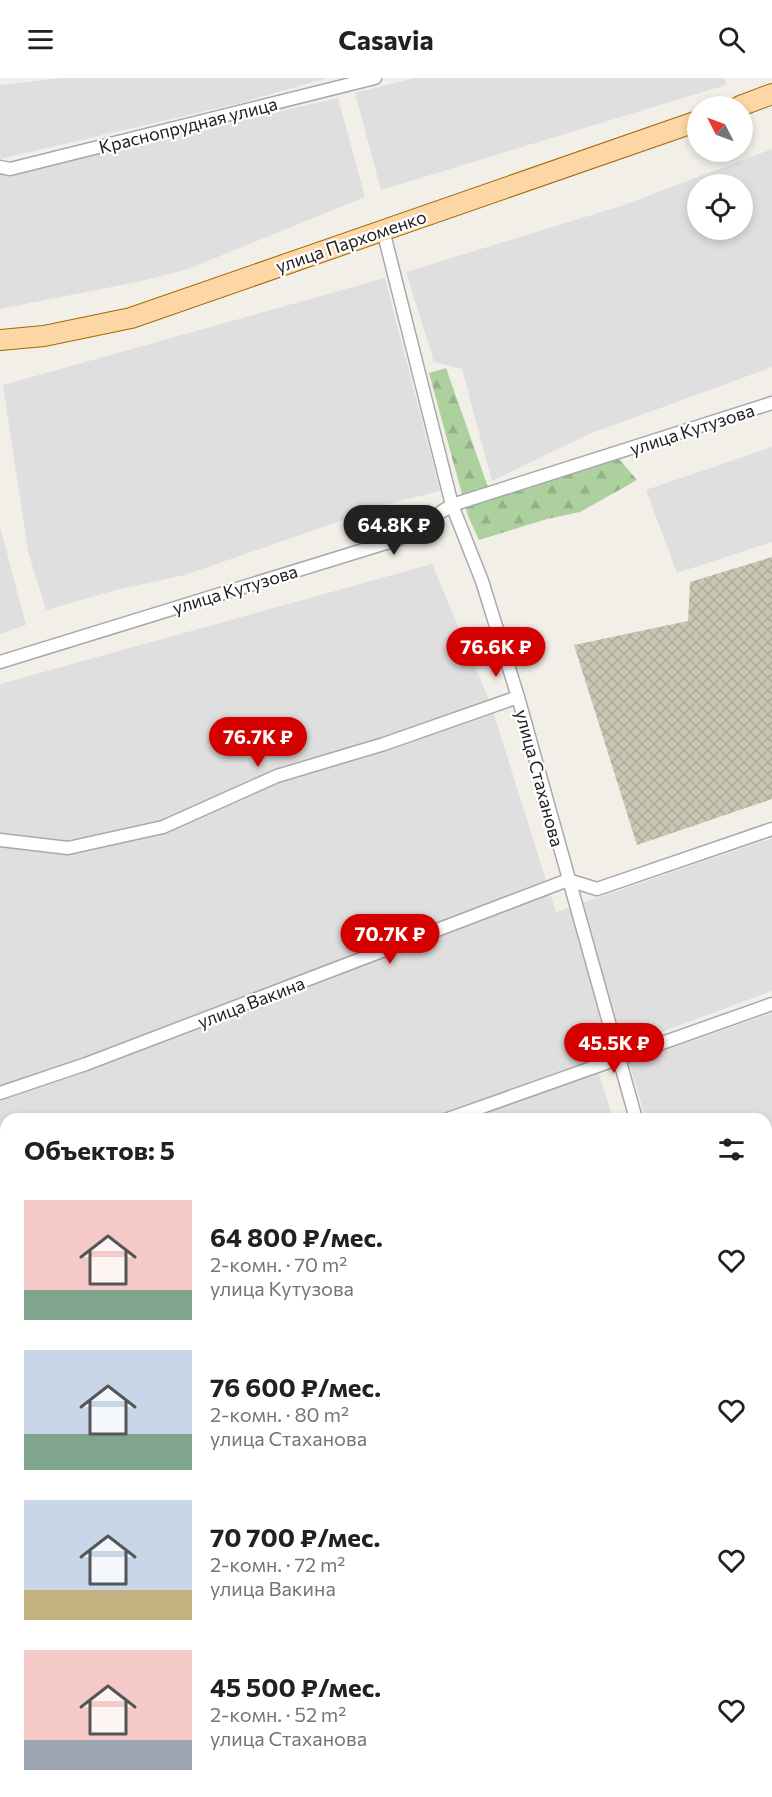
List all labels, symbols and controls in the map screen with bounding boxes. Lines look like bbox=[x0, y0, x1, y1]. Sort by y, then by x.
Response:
icon: menu bbox=[24, 23, 57, 56]
text: Casavia bbox=[338, 23, 434, 56]
icon: search bbox=[715, 23, 748, 56]
street label: Краснопрудная улица bbox=[96, 92, 280, 158]
north arrow bbox=[687, 96, 753, 162]
map controls bbox=[687, 96, 753, 240]
button: locate bbox=[687, 174, 753, 240]
street label: улица Пархоменко bbox=[273, 205, 429, 277]
street label: улица Кутузова bbox=[627, 399, 757, 459]
pin: 64.8K ₽ bbox=[339, 505, 449, 556]
text: 64.8K ₽ bbox=[358, 512, 430, 536]
street label: улица Кутузова bbox=[170, 560, 300, 618]
pin: 76.6K ₽ bbox=[441, 627, 551, 678]
text: 76.6K ₽ bbox=[460, 634, 532, 658]
street label: улица Стаханова bbox=[511, 707, 569, 849]
pin: 76.7K ₽ bbox=[203, 717, 313, 768]
text: 76.7K ₽ bbox=[223, 724, 293, 748]
pin: 70.7K ₽ bbox=[335, 914, 445, 965]
text: 70.7K ₽ bbox=[355, 921, 425, 945]
street label: улица Вакина bbox=[194, 971, 308, 1033]
pin: 45.5K ₽ bbox=[559, 1023, 669, 1074]
text: 45.5K ₽ bbox=[578, 1030, 650, 1054]
icon: filters bbox=[715, 1133, 748, 1166]
text: Объектов: 5 bbox=[24, 1134, 175, 1165]
text: 64 800 ₽/мес. bbox=[210, 1221, 383, 1252]
icon: home bbox=[72, 1224, 144, 1296]
icon: heart bbox=[715, 1244, 748, 1277]
text: 2-комн. · 70 m² bbox=[210, 1252, 347, 1276]
text: улица Кутузова bbox=[210, 1276, 354, 1300]
text: 76 600 ₽/мес. bbox=[210, 1371, 381, 1402]
icon: home bbox=[72, 1374, 144, 1446]
icon: heart bbox=[715, 1394, 748, 1427]
text: 2-комн. · 80 m² bbox=[210, 1402, 349, 1426]
text: улица Стаханова bbox=[210, 1426, 367, 1450]
text: 70 700 ₽/мес. bbox=[210, 1521, 380, 1552]
icon: home bbox=[72, 1524, 144, 1596]
icon: heart bbox=[715, 1544, 748, 1577]
text: 2-комн. · 72 m² bbox=[210, 1552, 345, 1576]
text: улица Вакина bbox=[210, 1576, 336, 1600]
text: 45 500 ₽/мес. bbox=[210, 1671, 381, 1702]
icon: home bbox=[72, 1674, 144, 1746]
icon: heart bbox=[715, 1694, 748, 1727]
text: 2-комн. · 52 m² bbox=[210, 1702, 346, 1726]
text: улица Стаханова bbox=[210, 1726, 367, 1750]

